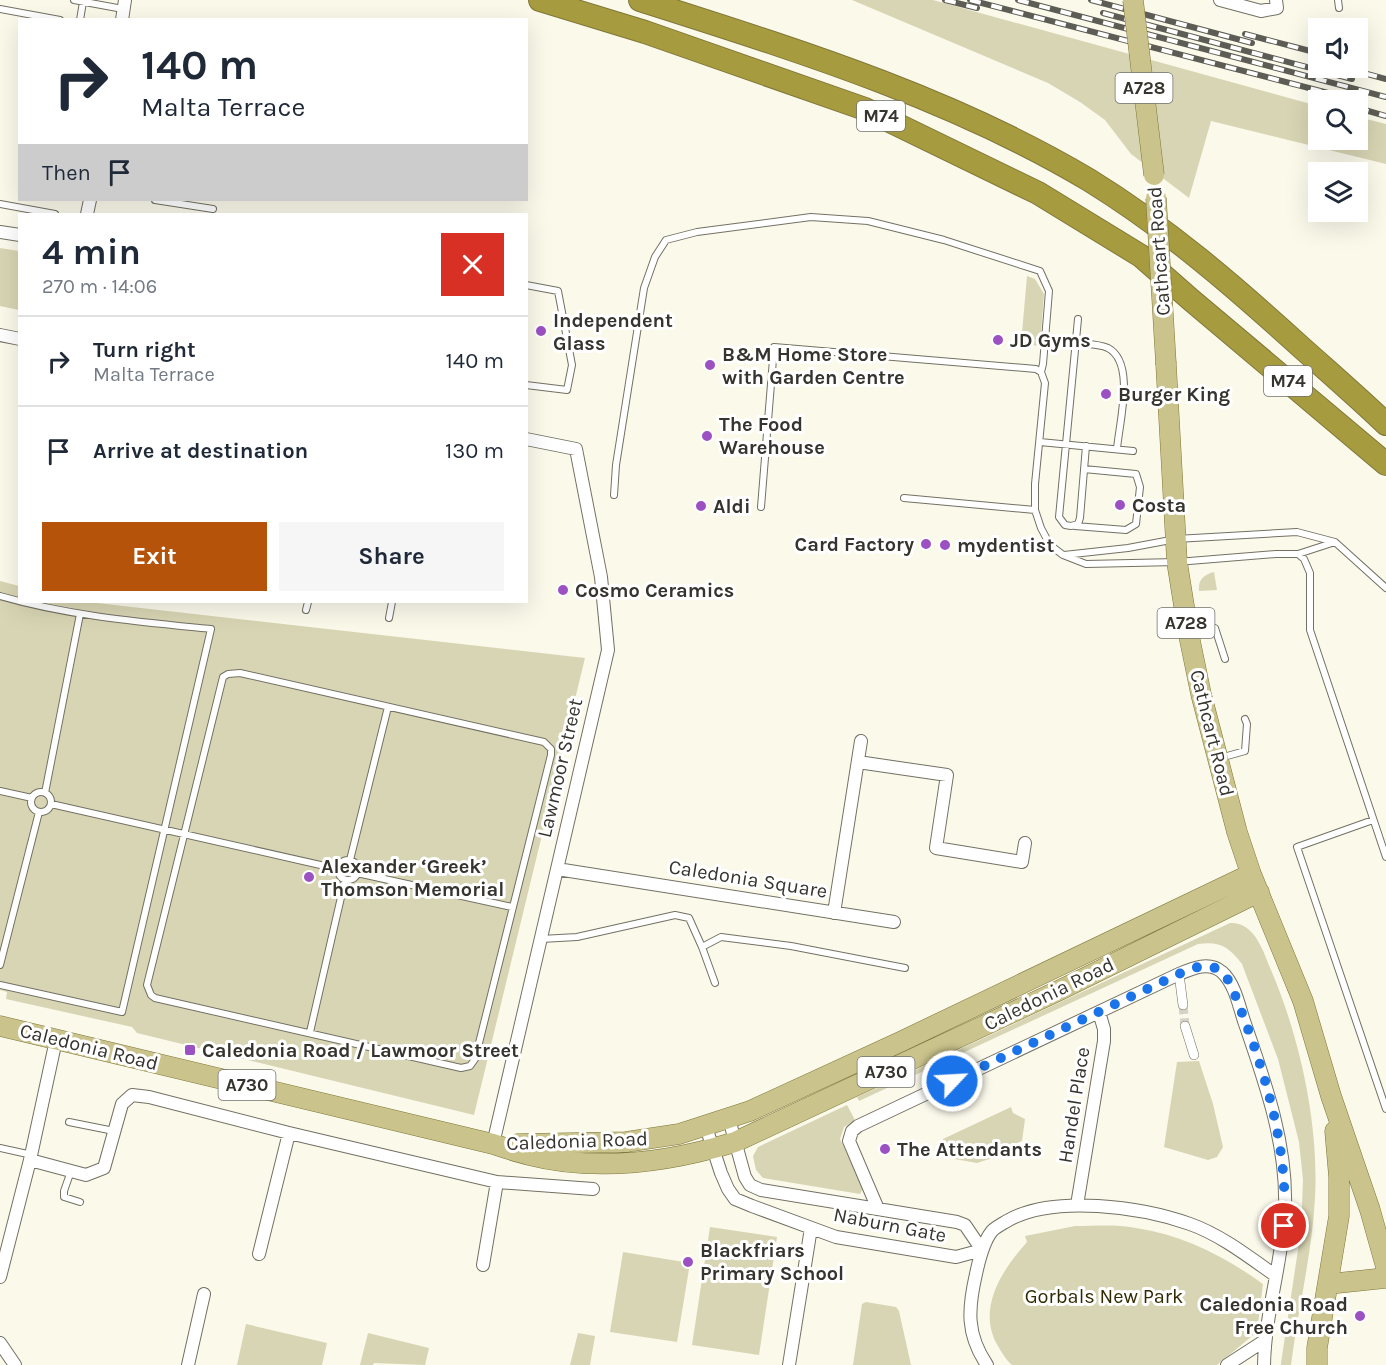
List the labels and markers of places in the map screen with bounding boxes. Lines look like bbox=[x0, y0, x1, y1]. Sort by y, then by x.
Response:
place label: Independent Glass bbox=[553, 309, 673, 355]
marker: Independent Glass bbox=[534, 324, 548, 338]
place label: JD Gyms bbox=[1010, 329, 1091, 352]
marker: JD Gyms bbox=[991, 333, 1005, 347]
place label: B&M Home Store with Garden Centre bbox=[722, 343, 905, 389]
marker: B&M Home Store with Garden Centre bbox=[703, 358, 717, 372]
place label: Burger King bbox=[1118, 383, 1230, 406]
marker: Burger King bbox=[1099, 387, 1113, 401]
place label: The Food Warehouse bbox=[719, 413, 825, 459]
marker: The Food Warehouse bbox=[700, 429, 714, 443]
place label: Costa bbox=[1132, 494, 1186, 517]
place label: Aldi bbox=[713, 495, 750, 518]
marker: Costa bbox=[1113, 498, 1127, 512]
marker: Aldi bbox=[694, 499, 708, 513]
place label: Card Factory bbox=[795, 533, 914, 556]
place label: mydentist bbox=[957, 534, 1054, 557]
marker: Card Factory bbox=[919, 537, 933, 551]
marker: mydentist bbox=[938, 538, 952, 552]
place label: Cosmo Ceramics bbox=[575, 579, 734, 602]
marker: Cosmo Ceramics bbox=[556, 583, 570, 597]
place label: Alexander ‘Greek’ Thomson Memorial bbox=[321, 855, 504, 901]
marker: Alexander ‘Greek’ Thomson Memorial bbox=[302, 870, 316, 884]
place label: Caledonia Road / Lawmoor Street bbox=[202, 1039, 519, 1062]
marker: Caledonia Road / Lawmoor Street bbox=[183, 1043, 197, 1057]
place label: The Attendants bbox=[897, 1138, 1042, 1161]
marker: The Attendants bbox=[878, 1142, 892, 1156]
pin bbox=[1258, 1200, 1309, 1251]
place label: Blackfriars Primary School bbox=[700, 1239, 844, 1285]
marker: Blackfriars Primary School bbox=[681, 1255, 695, 1269]
place label: Caledonia Road Free Church bbox=[1199, 1293, 1348, 1339]
marker: Caledonia Road Free Church bbox=[1353, 1309, 1367, 1323]

